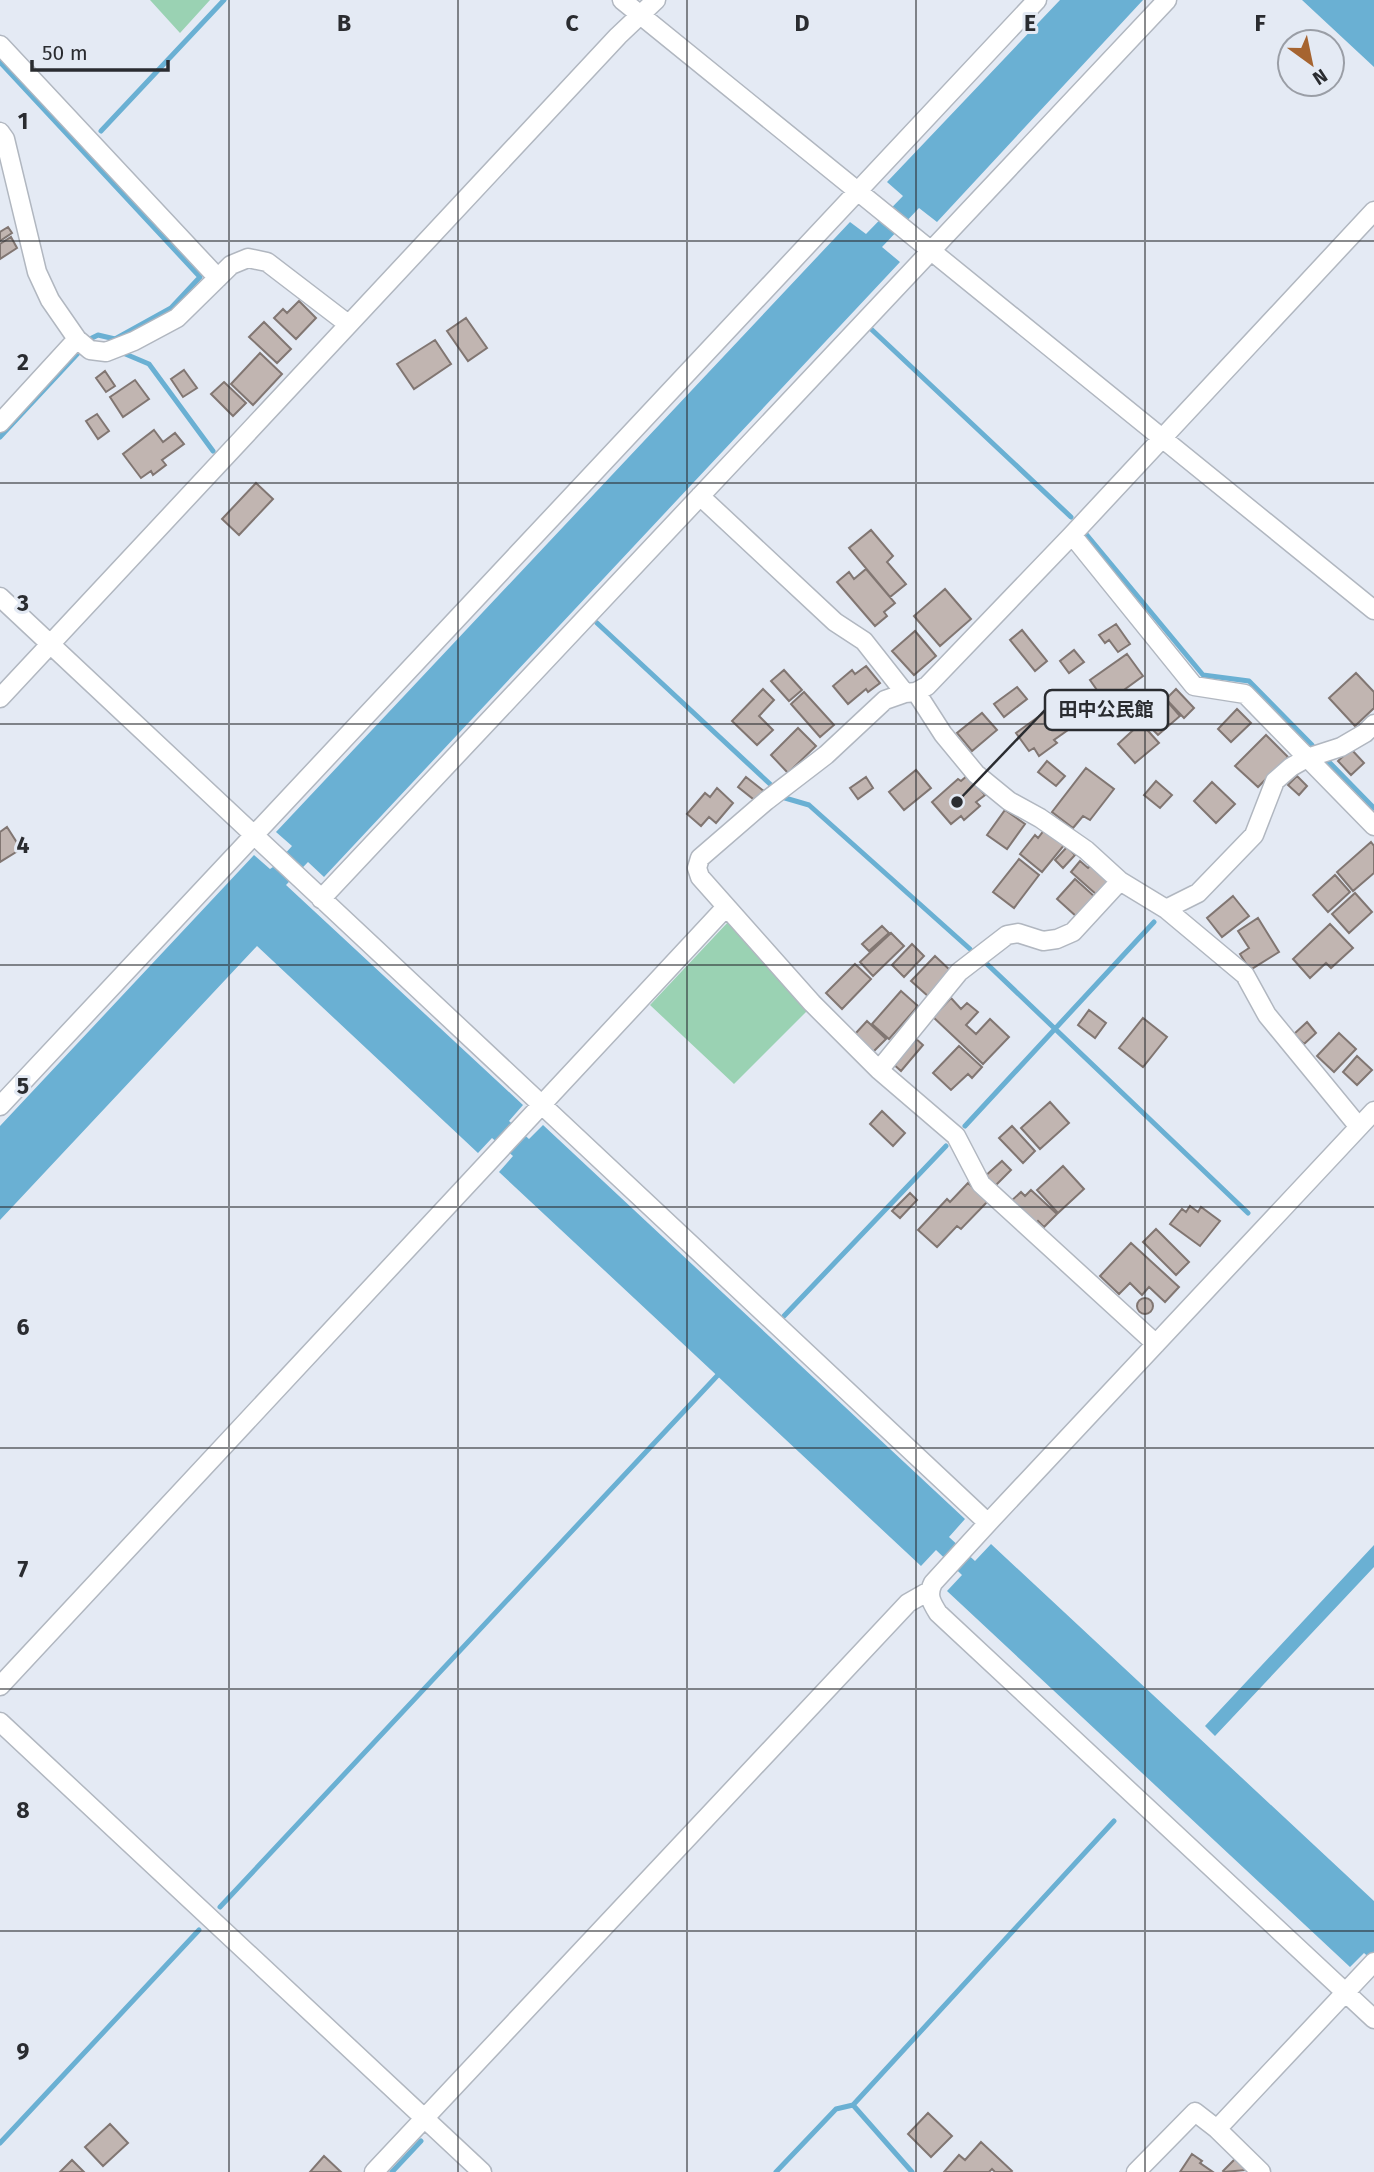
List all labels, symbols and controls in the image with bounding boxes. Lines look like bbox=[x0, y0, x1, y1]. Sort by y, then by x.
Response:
text: B bbox=[337, 9, 351, 37]
text: C bbox=[565, 9, 579, 37]
text: D bbox=[795, 9, 810, 37]
text: E bbox=[1024, 9, 1036, 37]
text: F bbox=[1254, 9, 1266, 37]
scale bar bbox=[32, 28, 168, 72]
north arrow bbox=[1276, 28, 1346, 98]
text: 50 m bbox=[42, 40, 88, 66]
text: N bbox=[1308, 64, 1332, 90]
text: 1 bbox=[18, 107, 28, 135]
text: 2 bbox=[17, 348, 29, 376]
text: 3 bbox=[16, 589, 29, 617]
callout: 田中公民館 bbox=[1045, 690, 1168, 730]
text: 田中公民館 bbox=[1058, 698, 1154, 721]
text: 4 bbox=[17, 831, 30, 859]
text: 5 bbox=[17, 1072, 29, 1100]
text: 6 bbox=[17, 1313, 30, 1341]
text: 7 bbox=[18, 1555, 29, 1583]
text: 8 bbox=[16, 1796, 30, 1824]
text: 9 bbox=[17, 2037, 30, 2065]

